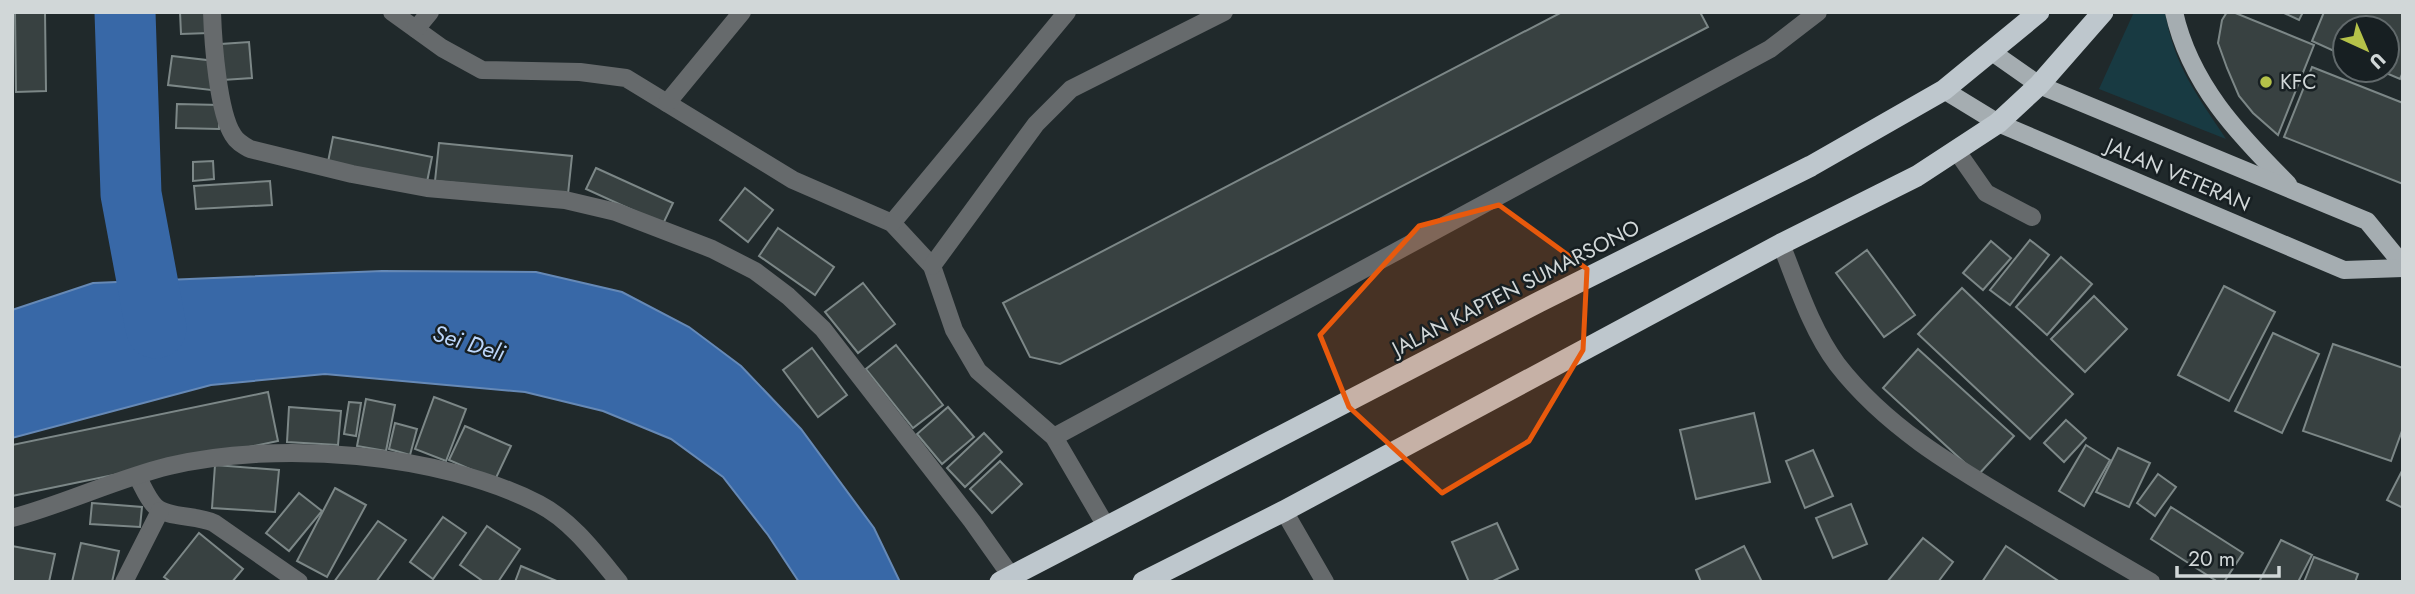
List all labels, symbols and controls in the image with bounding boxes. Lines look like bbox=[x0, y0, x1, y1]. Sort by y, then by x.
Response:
north arrow bbox=[2331, 14, 2401, 84]
text: U bbox=[2363, 47, 2392, 75]
place label: KFC bbox=[2280, 67, 2317, 97]
marker: KFC bbox=[2258, 74, 2274, 90]
street label: JALAN VETERAN bbox=[2098, 130, 2255, 219]
street label: JALAN KAPTEN SUMARSONO bbox=[1384, 212, 1645, 365]
water label: Sei Deli bbox=[429, 316, 511, 370]
scale bar bbox=[2177, 534, 2278, 578]
text: 20 m bbox=[2188, 544, 2235, 574]

